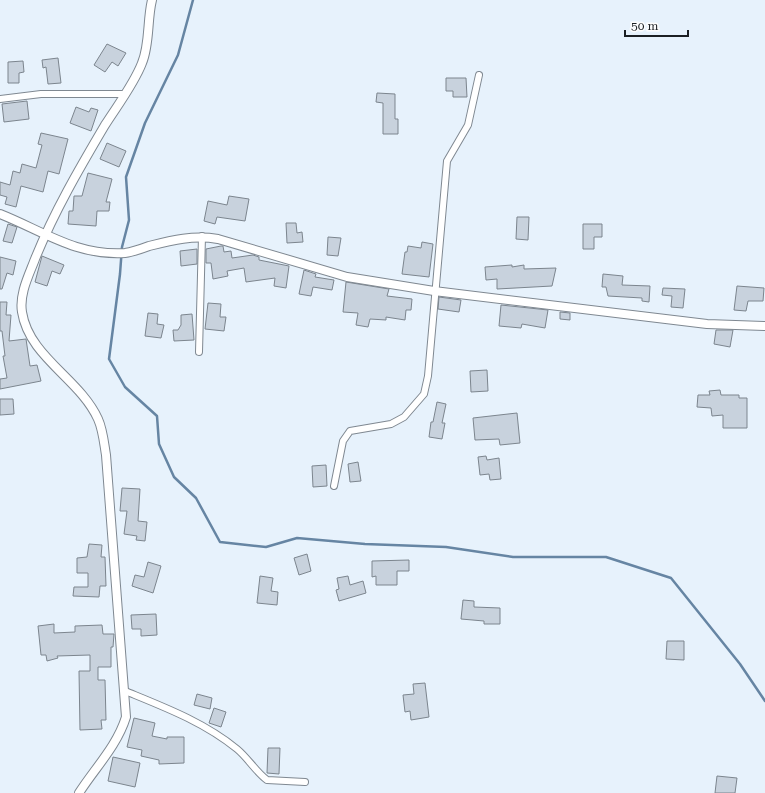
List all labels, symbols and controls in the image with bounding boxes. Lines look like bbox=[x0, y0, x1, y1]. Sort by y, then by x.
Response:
scale bar bbox=[625, 12, 688, 38]
text: 50 m bbox=[631, 19, 658, 33]

